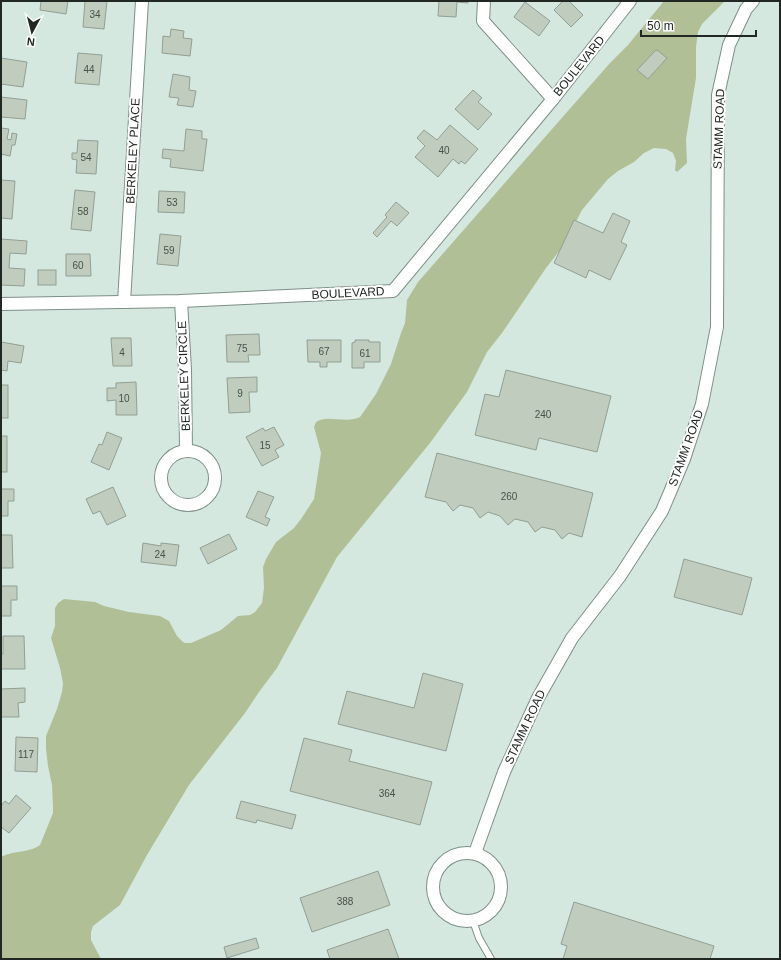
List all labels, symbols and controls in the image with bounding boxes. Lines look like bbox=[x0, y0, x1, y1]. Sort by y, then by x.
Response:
house number: 34 bbox=[89, 9, 101, 20]
north arrow bbox=[12, 12, 52, 52]
scale bar bbox=[641, 12, 756, 38]
text: 50 m bbox=[647, 19, 674, 33]
street label: BOULEVARD bbox=[551, 33, 608, 99]
text: N bbox=[26, 35, 35, 48]
house number: 44 bbox=[83, 64, 95, 75]
street label: STAMM ROAD bbox=[711, 88, 727, 169]
street label: BERKELEY PLACE bbox=[123, 98, 143, 204]
house number: 40 bbox=[438, 145, 450, 156]
house number: 54 bbox=[80, 152, 92, 163]
house number: 53 bbox=[166, 197, 178, 208]
house number: 58 bbox=[77, 206, 89, 217]
house number: 59 bbox=[163, 245, 175, 256]
house number: 60 bbox=[72, 260, 84, 271]
street label: BOULEVARD bbox=[311, 284, 385, 302]
street label: BERKELEY CIRCLE bbox=[175, 321, 193, 431]
house number: 75 bbox=[236, 343, 248, 354]
house number: 67 bbox=[318, 346, 330, 357]
house number: 4 bbox=[119, 347, 125, 358]
house number: 61 bbox=[359, 348, 371, 359]
house number: 9 bbox=[237, 388, 243, 399]
house number: 10 bbox=[118, 393, 130, 404]
street label: STAMM ROAD bbox=[666, 408, 706, 488]
house number: 240 bbox=[535, 409, 552, 420]
house number: 15 bbox=[259, 440, 271, 451]
house number: 260 bbox=[501, 491, 518, 502]
house number: 24 bbox=[154, 549, 166, 560]
street label: STAMM ROAD bbox=[502, 687, 548, 766]
house number: 117 bbox=[18, 749, 34, 760]
house number: 364 bbox=[379, 788, 396, 799]
house number: 388 bbox=[337, 896, 354, 907]

